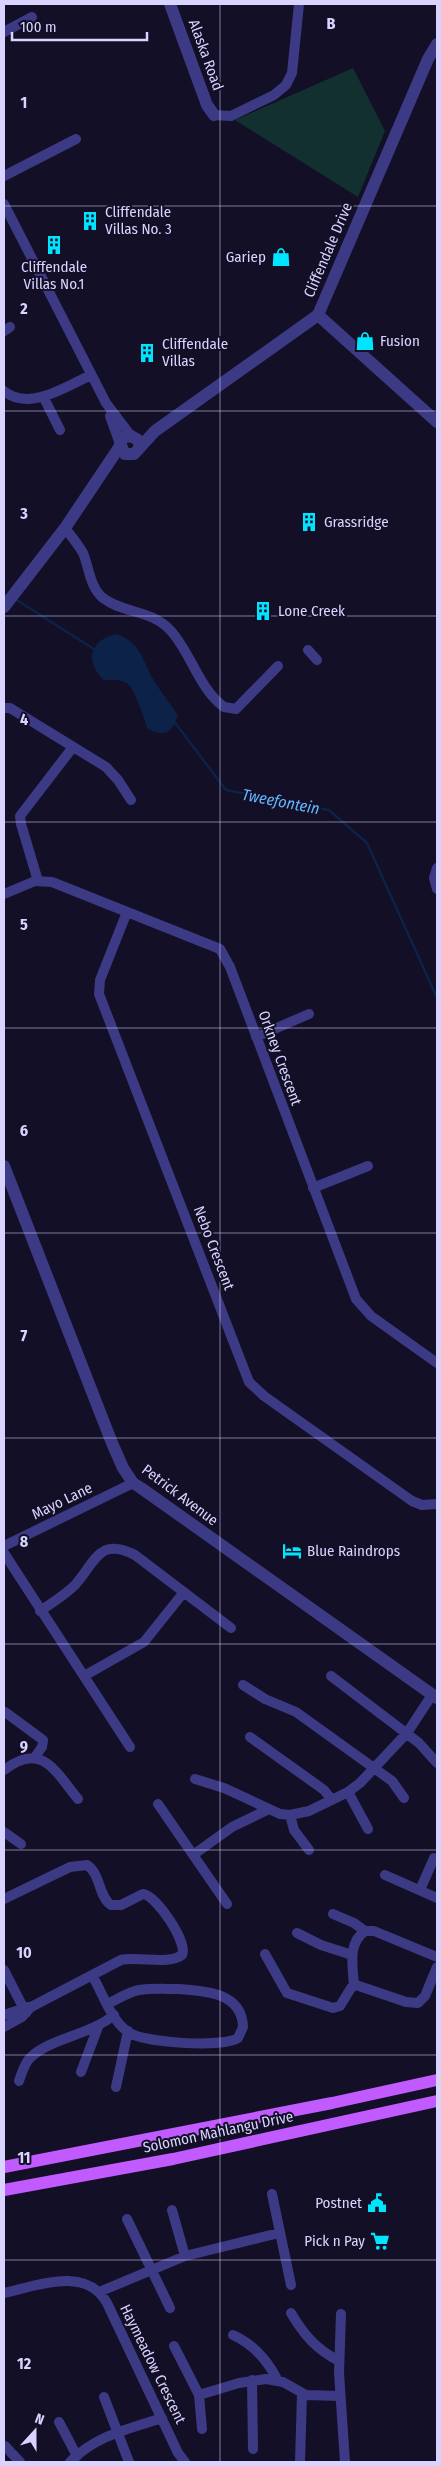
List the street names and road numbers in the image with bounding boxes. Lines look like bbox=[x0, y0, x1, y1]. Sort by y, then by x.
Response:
street label: Alaska Road bbox=[185, 17, 227, 93]
street label: Cliffendale Drive bbox=[300, 200, 356, 300]
street label: Orkney Crescent bbox=[255, 1008, 306, 1108]
street label: Nebo Crescent bbox=[190, 1204, 238, 1293]
street label: Petrick Avenue bbox=[138, 1461, 222, 1529]
street label: Mayo Lane bbox=[29, 1479, 95, 1523]
street label: Solomon Mahlangu Drive bbox=[141, 2107, 295, 2157]
street label: Haymeadow Crescent bbox=[116, 2301, 190, 2427]

